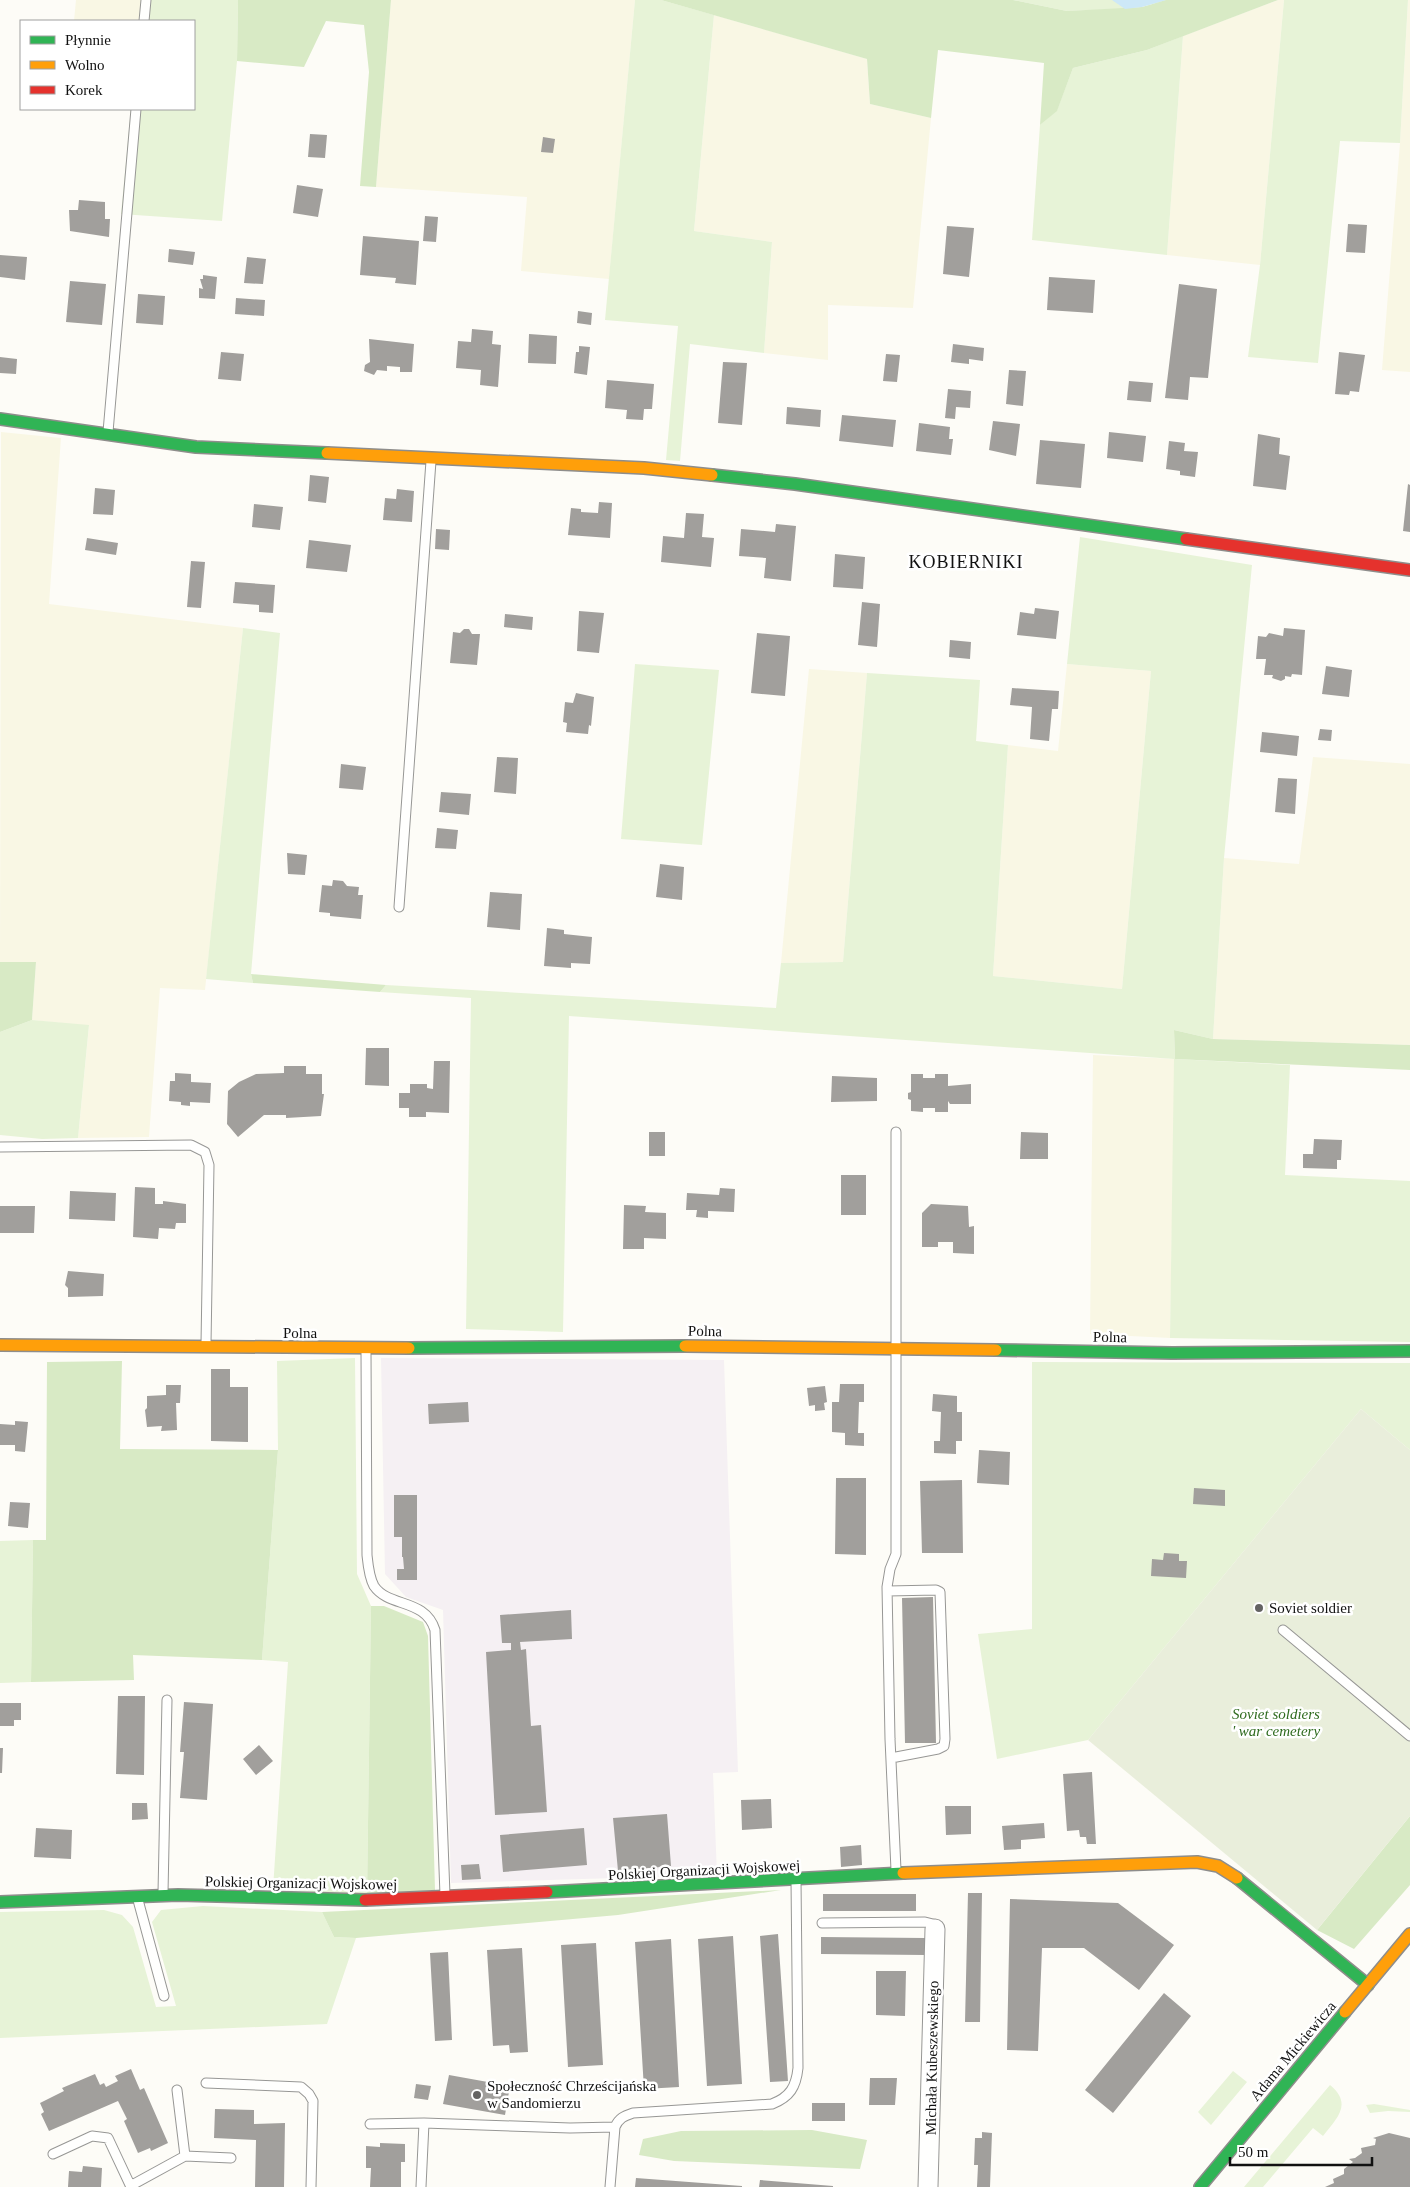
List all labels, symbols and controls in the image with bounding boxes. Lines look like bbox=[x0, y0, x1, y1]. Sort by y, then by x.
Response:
legend bbox=[20, 20, 195, 110]
text: Płynnie bbox=[65, 32, 111, 48]
text: Wolno bbox=[65, 57, 105, 73]
text: Korek bbox=[65, 82, 103, 98]
district label: KOBIERNIKI bbox=[909, 552, 1024, 572]
street label: Polna bbox=[688, 1323, 723, 1339]
street label: Polna bbox=[283, 1325, 317, 1341]
street label: Polna bbox=[1093, 1329, 1128, 1345]
place label: Soviet soldier bbox=[1269, 1600, 1352, 1616]
marker: Soviet soldier bbox=[1253, 1602, 1265, 1614]
park label: Soviet soldiers ' war cemetery bbox=[1232, 1706, 1320, 1739]
street label: Polskiej Organizacji Wojskowej bbox=[608, 1857, 800, 1883]
street label: Polskiej Organizacji Wojskowej bbox=[205, 1873, 397, 1893]
street label: Michała Kubeszewskiego bbox=[923, 1981, 941, 2135]
street label: Adama Mickiewicza bbox=[1247, 1998, 1339, 2104]
place label: Społeczność Chrześcijańska w Sandomierzu bbox=[487, 2078, 657, 2111]
marker: Społeczność Chrześcijańska w Sandomierzu bbox=[471, 2089, 483, 2101]
scale bar bbox=[1230, 2134, 1372, 2166]
text: 50 m bbox=[1238, 2144, 1269, 2160]

